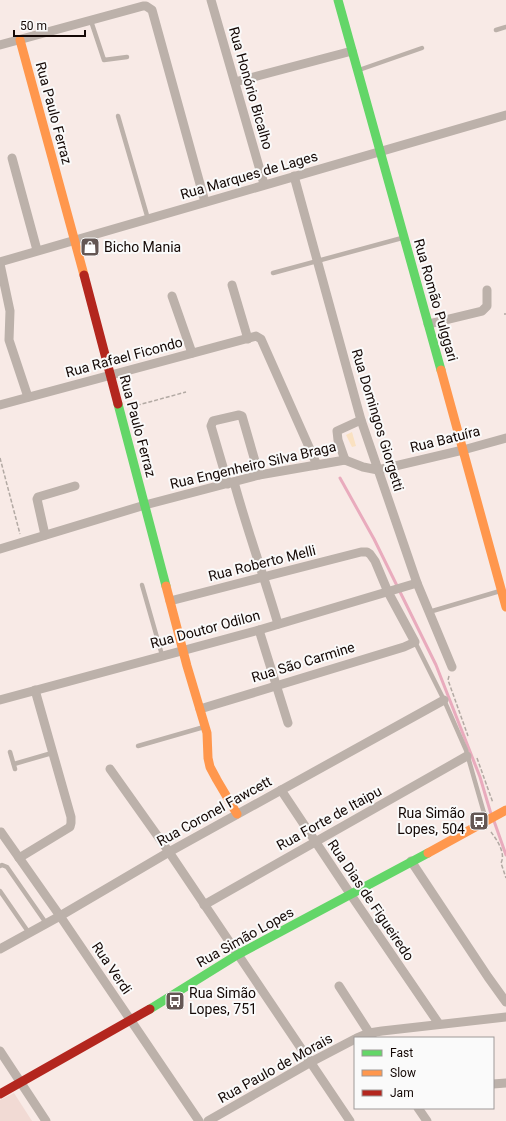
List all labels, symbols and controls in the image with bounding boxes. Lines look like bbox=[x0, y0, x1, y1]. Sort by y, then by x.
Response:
scale bar bbox=[14, 12, 85, 38]
text: 50 m bbox=[20, 19, 47, 33]
street label: Rua Honório Bicalho bbox=[226, 25, 276, 151]
street label: Rua Paulo Ferraz bbox=[33, 60, 75, 166]
street label: Rua Marques de Lages bbox=[178, 148, 320, 202]
shop icon: Bicho Mania bbox=[79, 236, 101, 258]
street label: Rua Romão Pulggari bbox=[411, 237, 461, 363]
place label: Bicho Mania bbox=[104, 239, 181, 255]
street label: Rua Rafael Ficondo bbox=[64, 334, 184, 380]
street label: Rua Domingos Giorgetti bbox=[349, 347, 407, 493]
street label: Rua Paulo Ferraz bbox=[117, 373, 159, 479]
street label: Rua Batuíra bbox=[408, 423, 482, 455]
street label: Rua Engenheiro Silva Braga bbox=[168, 438, 338, 492]
street label: Rua Roberto Melli bbox=[207, 542, 317, 584]
street label: Rua Doutor Odilon bbox=[148, 607, 262, 651]
street label: Rua São Carmine bbox=[249, 639, 357, 685]
street label: Rua Coronel Fawcett bbox=[154, 773, 275, 849]
street label: Rua Forte de Itaipu bbox=[274, 783, 384, 853]
place label: Rua Simão Lopes, 504 bbox=[397, 805, 465, 837]
bus stop icon: Rua Simão Lopes, 504 bbox=[468, 810, 490, 832]
street label: Rua Dias de Figueiredo bbox=[324, 836, 418, 964]
street label: Rua Simão Lopes bbox=[194, 904, 296, 970]
street label: Rua Verdi bbox=[89, 939, 135, 997]
place label: Rua Simão Lopes, 751 bbox=[189, 985, 257, 1017]
bus stop icon: Rua Simão Lopes, 751 bbox=[164, 990, 186, 1012]
street label: Rua Paulo de Morais bbox=[215, 1030, 335, 1106]
legend bbox=[354, 1037, 494, 1109]
text: Fast bbox=[390, 1046, 413, 1060]
text: Slow bbox=[390, 1066, 416, 1080]
text: Jam bbox=[390, 1086, 414, 1100]

